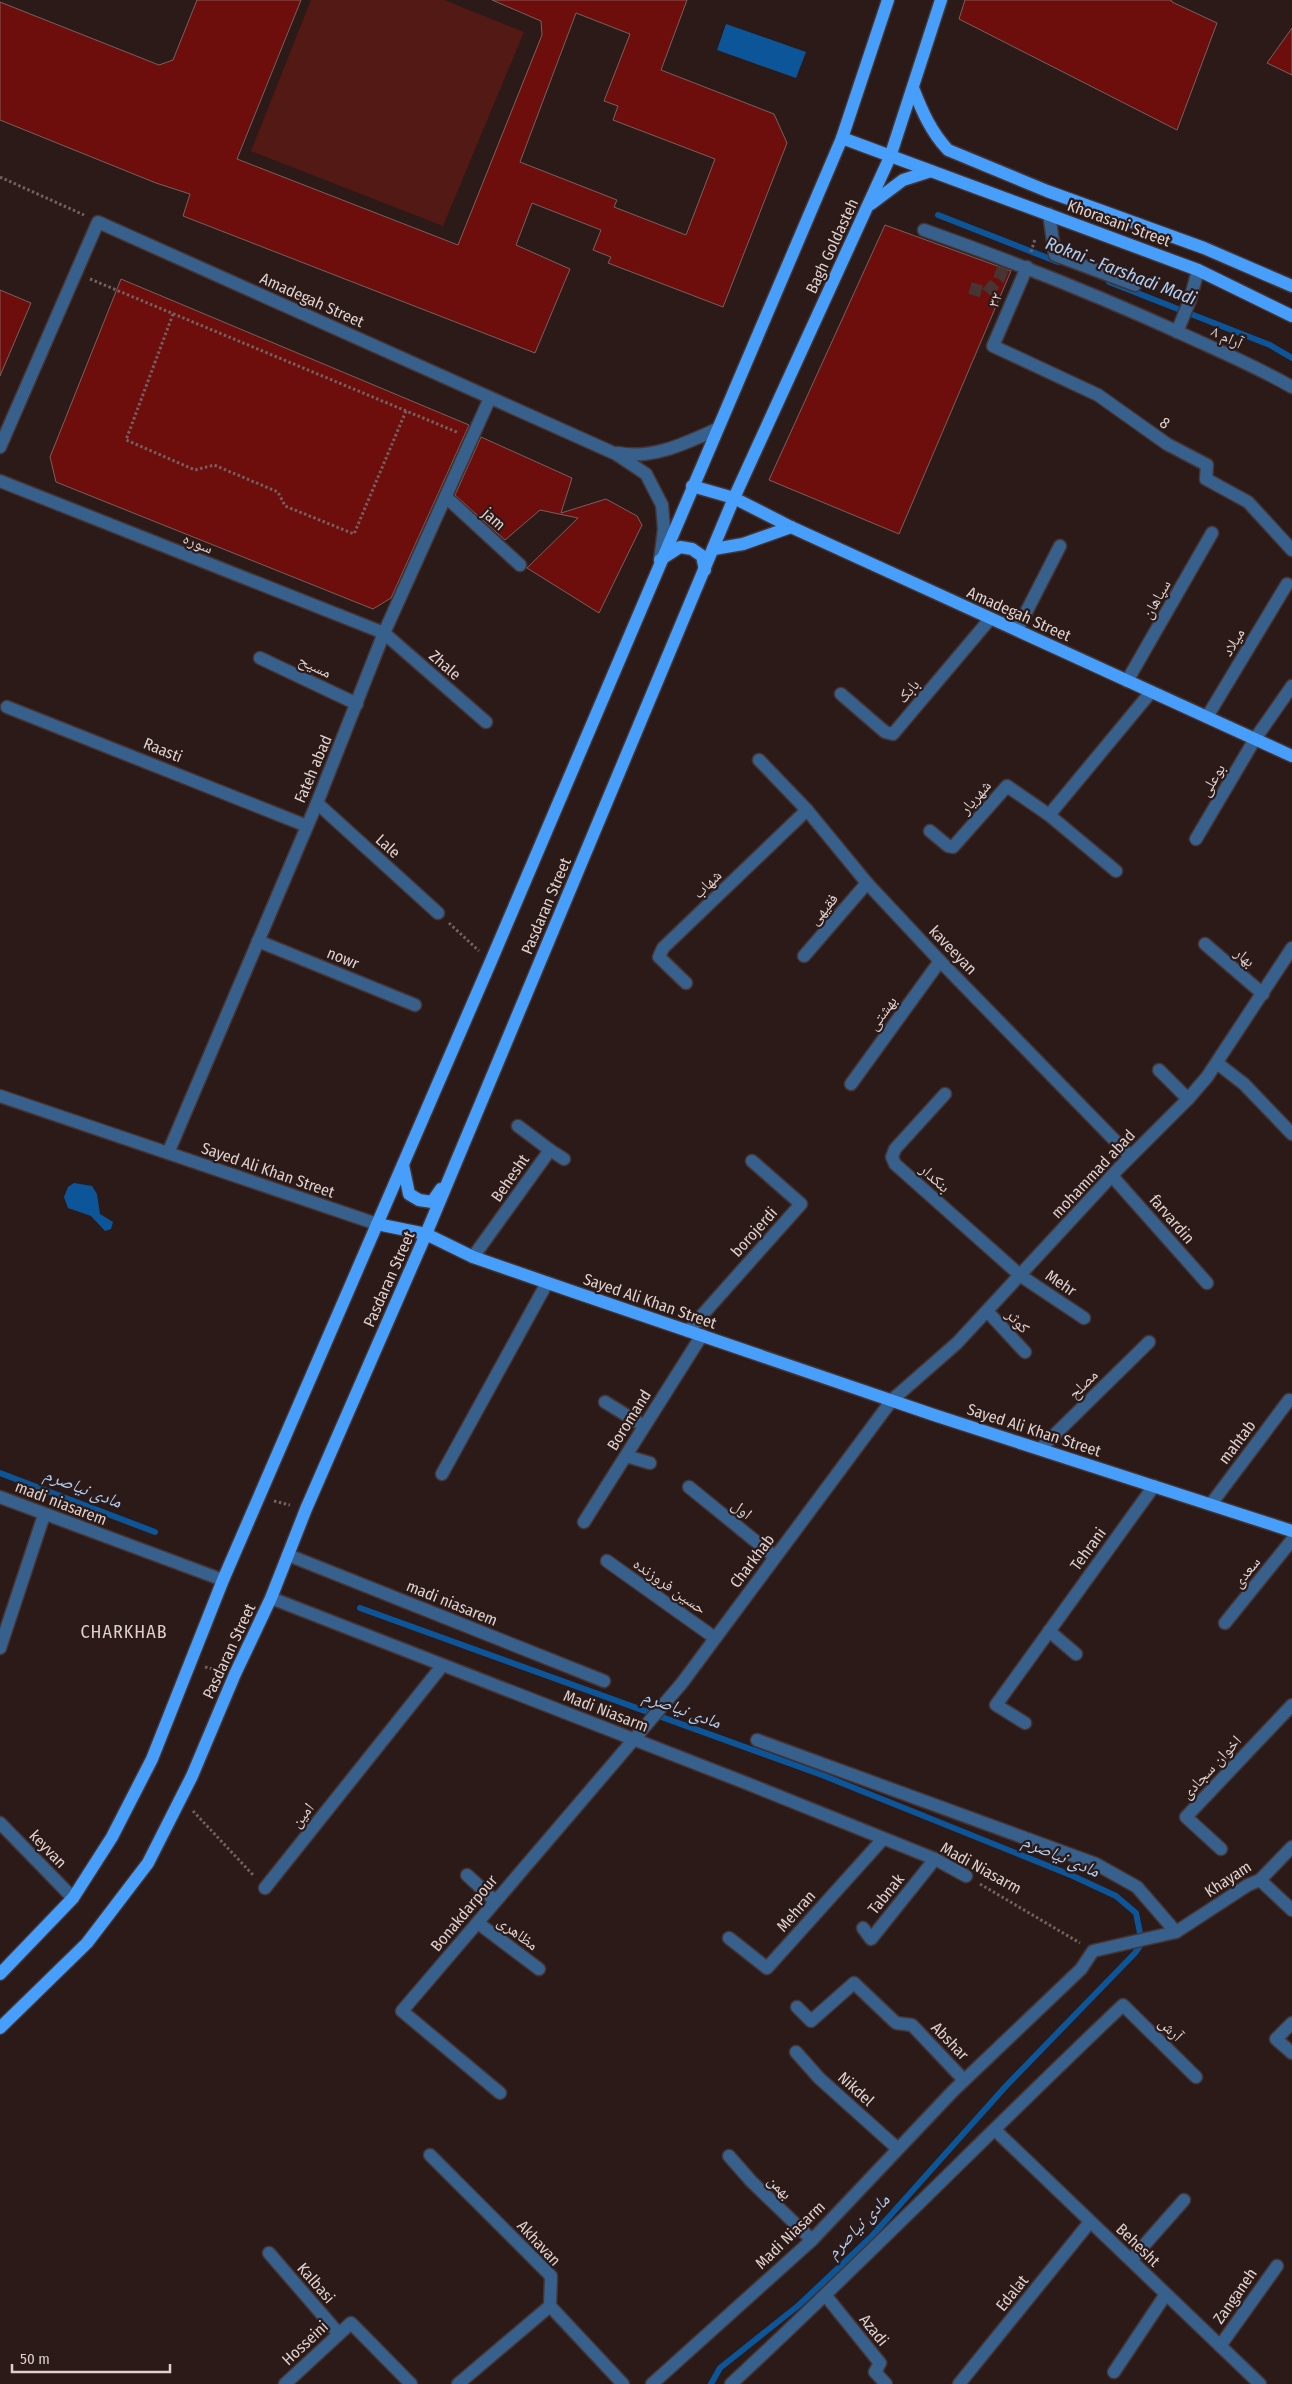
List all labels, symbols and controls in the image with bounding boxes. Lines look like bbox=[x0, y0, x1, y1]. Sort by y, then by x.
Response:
street label: Bagh Goldasteh bbox=[802, 196, 862, 296]
street label: Khorasani Street bbox=[1065, 196, 1174, 251]
water label: Rokni - Farshadi Madi bbox=[1042, 232, 1200, 310]
street label: Amadegah Street bbox=[257, 269, 368, 332]
street label: ۳۲ bbox=[983, 290, 1007, 310]
street label: ۸ آرام bbox=[1208, 322, 1247, 354]
street label: 8 bbox=[1156, 413, 1174, 433]
street label: jam bbox=[478, 503, 509, 534]
street label: سوره bbox=[180, 528, 216, 558]
street label: سپاهان bbox=[1137, 576, 1176, 622]
street label: Amadegah Street bbox=[964, 583, 1075, 646]
street label: میلاد bbox=[1217, 624, 1249, 660]
street label: Zhale bbox=[425, 646, 465, 684]
street label: مسیح bbox=[295, 650, 335, 683]
street label: بابک bbox=[893, 675, 923, 707]
street label: Fateh abad bbox=[290, 732, 336, 806]
street label: Raasti bbox=[141, 734, 185, 766]
street label: بوعلی bbox=[1195, 760, 1230, 800]
street label: شهریار bbox=[954, 776, 995, 819]
street label: Lale bbox=[372, 830, 404, 862]
street label: Pasdaran Street bbox=[517, 854, 575, 957]
street label: شهاب bbox=[689, 866, 725, 902]
street label: فقیهی bbox=[804, 889, 843, 929]
street label: kaveeyan bbox=[925, 922, 981, 978]
street label: بهار bbox=[1230, 942, 1259, 971]
street label: nowr bbox=[324, 943, 362, 973]
street label: بهشتی bbox=[863, 992, 902, 1034]
street label: mohammad abad bbox=[1047, 1126, 1139, 1222]
street label: Sayed Ali Khan Street bbox=[199, 1138, 338, 1202]
street label: Behesht bbox=[487, 1150, 534, 1205]
street label: بنکدار bbox=[915, 1159, 954, 1196]
street label: farvardin bbox=[1146, 1191, 1198, 1247]
street label: borojerdi bbox=[727, 1203, 781, 1261]
street label: Pasdaran Street bbox=[359, 1227, 419, 1330]
street label: Mehr bbox=[1042, 1266, 1080, 1300]
street label: Sayed Ali Khan Street bbox=[581, 1269, 720, 1333]
street label: کوثر bbox=[1001, 1304, 1034, 1337]
street label: مصلح bbox=[1064, 1365, 1103, 1404]
street label: Boromand bbox=[603, 1386, 655, 1454]
street label: Sayed Ali Khan Street bbox=[965, 1399, 1104, 1461]
street label: mahtab bbox=[1214, 1416, 1260, 1468]
water label: مادی نیاصرم bbox=[41, 1463, 126, 1514]
street label: madi niasarem bbox=[12, 1477, 110, 1529]
street label: اول bbox=[727, 1495, 756, 1524]
street label: Tehrani bbox=[1066, 1524, 1110, 1574]
street label: Charkhab bbox=[726, 1530, 778, 1592]
street label: سعدی bbox=[1228, 1553, 1265, 1592]
street label: حسین فروزنده bbox=[629, 1554, 710, 1619]
street label: madi niasarem bbox=[404, 1576, 500, 1630]
street label: Pasdaran Street bbox=[199, 1600, 260, 1702]
district label: CHARKHAB bbox=[80, 1621, 168, 1643]
water label: مادی نیاصرم bbox=[640, 1685, 725, 1735]
street label: Madi Niasarm bbox=[561, 1686, 651, 1736]
street label: اخوان سجادی bbox=[1177, 1731, 1246, 1803]
street label: امین bbox=[286, 1799, 318, 1832]
street label: keyvan bbox=[25, 1826, 71, 1872]
water label: مادی نیاصرم bbox=[1019, 1830, 1104, 1883]
street label: Madi Niasarm bbox=[937, 1838, 1025, 1898]
street label: Khayam bbox=[1201, 1857, 1255, 1901]
street label: Tabnak bbox=[864, 1869, 908, 1918]
street label: Bonakdarpour bbox=[427, 1871, 502, 1955]
street label: Mehran bbox=[773, 1886, 819, 1936]
street label: مظاهری bbox=[493, 1912, 542, 1955]
street label: آرش bbox=[1154, 2013, 1188, 2046]
street label: Abshar bbox=[927, 2018, 973, 2064]
street label: Nikdel bbox=[834, 2068, 878, 2110]
street label: بهمن bbox=[763, 2171, 796, 2204]
water label: مادی نیاصرم bbox=[822, 2188, 896, 2264]
street label: Madi Niasarm bbox=[751, 2197, 829, 2273]
street label: Akhavan bbox=[513, 2216, 565, 2270]
street label: Behesht bbox=[1112, 2220, 1164, 2271]
street label: Kalbasi bbox=[293, 2259, 339, 2307]
street label: Zanganeh bbox=[1209, 2265, 1261, 2327]
street label: Edalat bbox=[992, 2271, 1033, 2315]
street label: Azadi bbox=[856, 2310, 892, 2350]
street label: Hosseini bbox=[278, 2317, 332, 2369]
scale bar bbox=[12, 2342, 170, 2374]
text: 50 m bbox=[20, 2350, 50, 2368]

